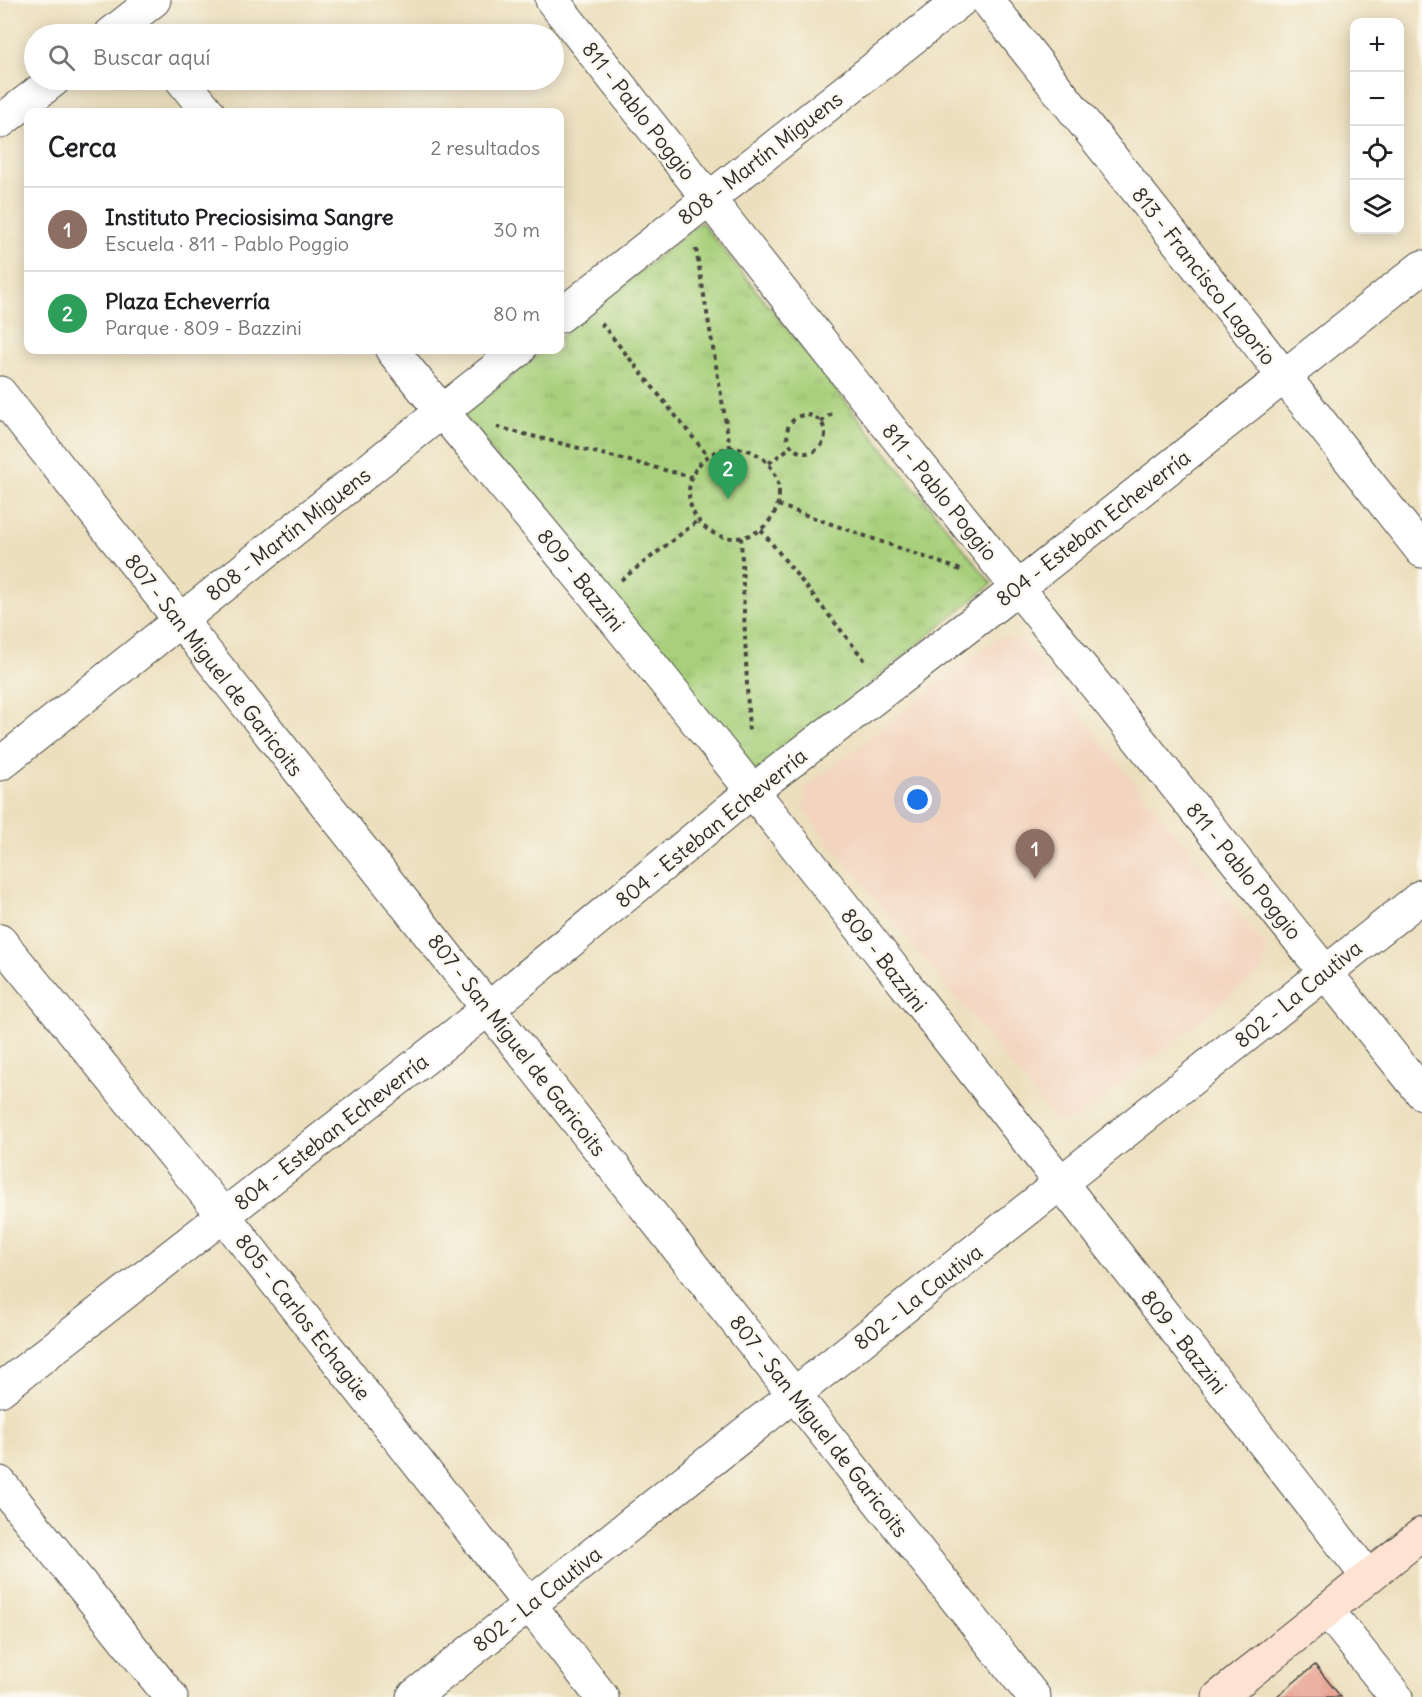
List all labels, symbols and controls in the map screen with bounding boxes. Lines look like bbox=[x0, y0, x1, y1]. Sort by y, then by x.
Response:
map controls bbox=[1350, 18, 1404, 234]
button: + bbox=[1350, 18, 1404, 72]
search box bbox=[24, 24, 564, 90]
street label: 811 - Pablo Poggio bbox=[576, 36, 702, 186]
icon: search bbox=[45, 41, 78, 74]
text: Buscar aquí bbox=[93, 43, 210, 71]
button: − bbox=[1350, 72, 1404, 126]
street label: 808 - Martín Miguens bbox=[672, 85, 848, 231]
button: locate bbox=[1350, 126, 1404, 180]
text: Cerca bbox=[48, 131, 117, 164]
text: 2 resultados bbox=[431, 135, 540, 160]
button: layers bbox=[1350, 180, 1404, 234]
street label: 813 - Francisco Lagorio bbox=[1126, 181, 1282, 371]
text: Instituto Preciosisima Sangre bbox=[105, 203, 394, 231]
text: 1 bbox=[64, 217, 71, 242]
text: 30 m bbox=[493, 217, 540, 242]
text: Escuela · 811 - Pablo Poggio bbox=[105, 231, 349, 256]
text: Plaza Echeverría bbox=[105, 287, 270, 315]
text: 2 bbox=[62, 301, 73, 326]
text: 80 m bbox=[493, 301, 540, 326]
text: Parque · 809 - Bazzini bbox=[105, 315, 302, 340]
street label: 811 - Pablo Poggio bbox=[876, 418, 1004, 566]
street label: 804 - Esteban Echeverría bbox=[990, 444, 1196, 612]
pin: 2 bbox=[708, 450, 748, 499]
street label: 808 - Martín Miguens bbox=[200, 461, 376, 607]
street label: 809 - Bazzini bbox=[531, 523, 631, 637]
street label: 807 - San Miguel de Garicoits bbox=[119, 548, 309, 782]
street label: 804 - Esteban Echeverría bbox=[610, 742, 812, 914]
your location bbox=[903, 785, 932, 814]
street label: 811 - Pablo Poggio bbox=[1180, 797, 1308, 945]
pin: 1 bbox=[1016, 830, 1054, 879]
street label: 809 - Bazzini bbox=[835, 903, 933, 1017]
street label: 807 - San Miguel de Garicoits bbox=[422, 928, 612, 1162]
street label: 802 - La Cautiva bbox=[1229, 934, 1367, 1054]
street label: 804 - Esteban Echeverría bbox=[228, 1048, 434, 1216]
street label: 805 - Carlos Echagüe bbox=[230, 1228, 376, 1406]
street label: 802 - La Cautiva bbox=[848, 1238, 988, 1356]
street label: 809 - Bazzini bbox=[1135, 1285, 1233, 1399]
street label: 807 - San Miguel de Garicoits bbox=[724, 1309, 914, 1543]
street label: 802 - La Cautiva bbox=[467, 1540, 607, 1658]

